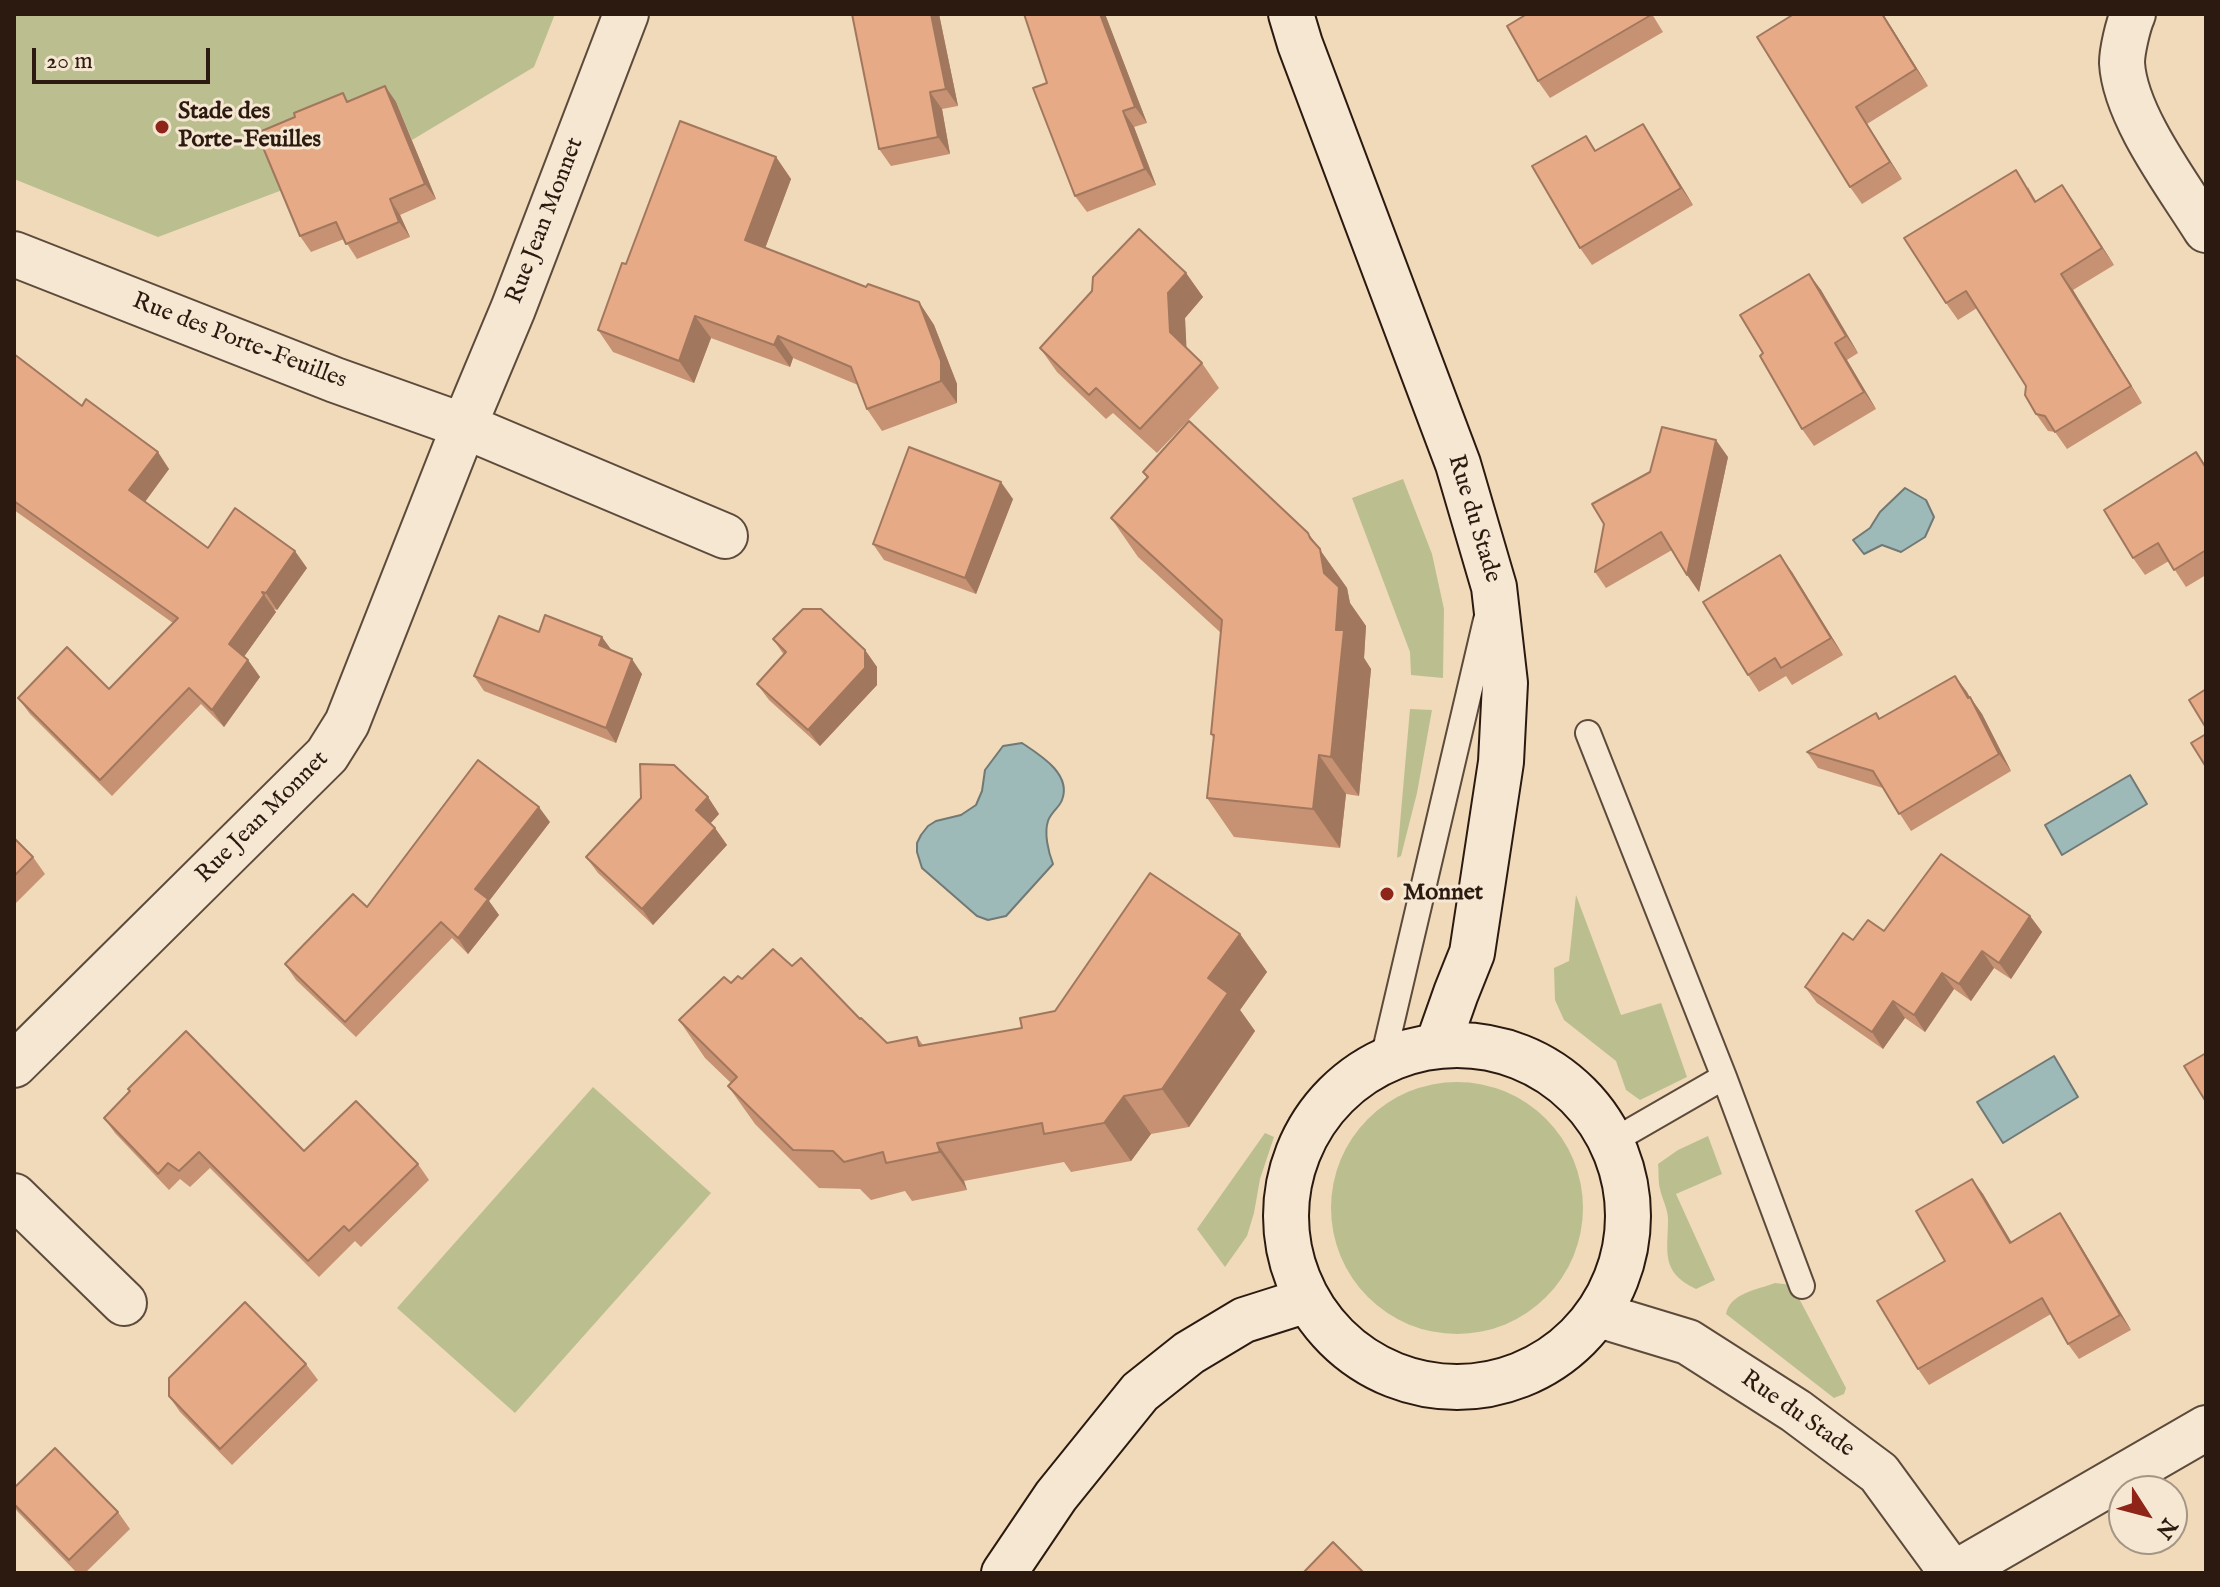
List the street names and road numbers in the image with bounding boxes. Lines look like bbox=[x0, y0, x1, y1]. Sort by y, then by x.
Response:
street label: Rue Jean Monnet bbox=[501, 134, 591, 308]
street label: Rue des Porte-Feuilles bbox=[128, 288, 350, 396]
street label: Rue du Stade bbox=[1440, 452, 1506, 586]
street label: Rue Jean Monnet bbox=[191, 746, 335, 890]
street label: Rue du Stade bbox=[1735, 1365, 1859, 1465]

